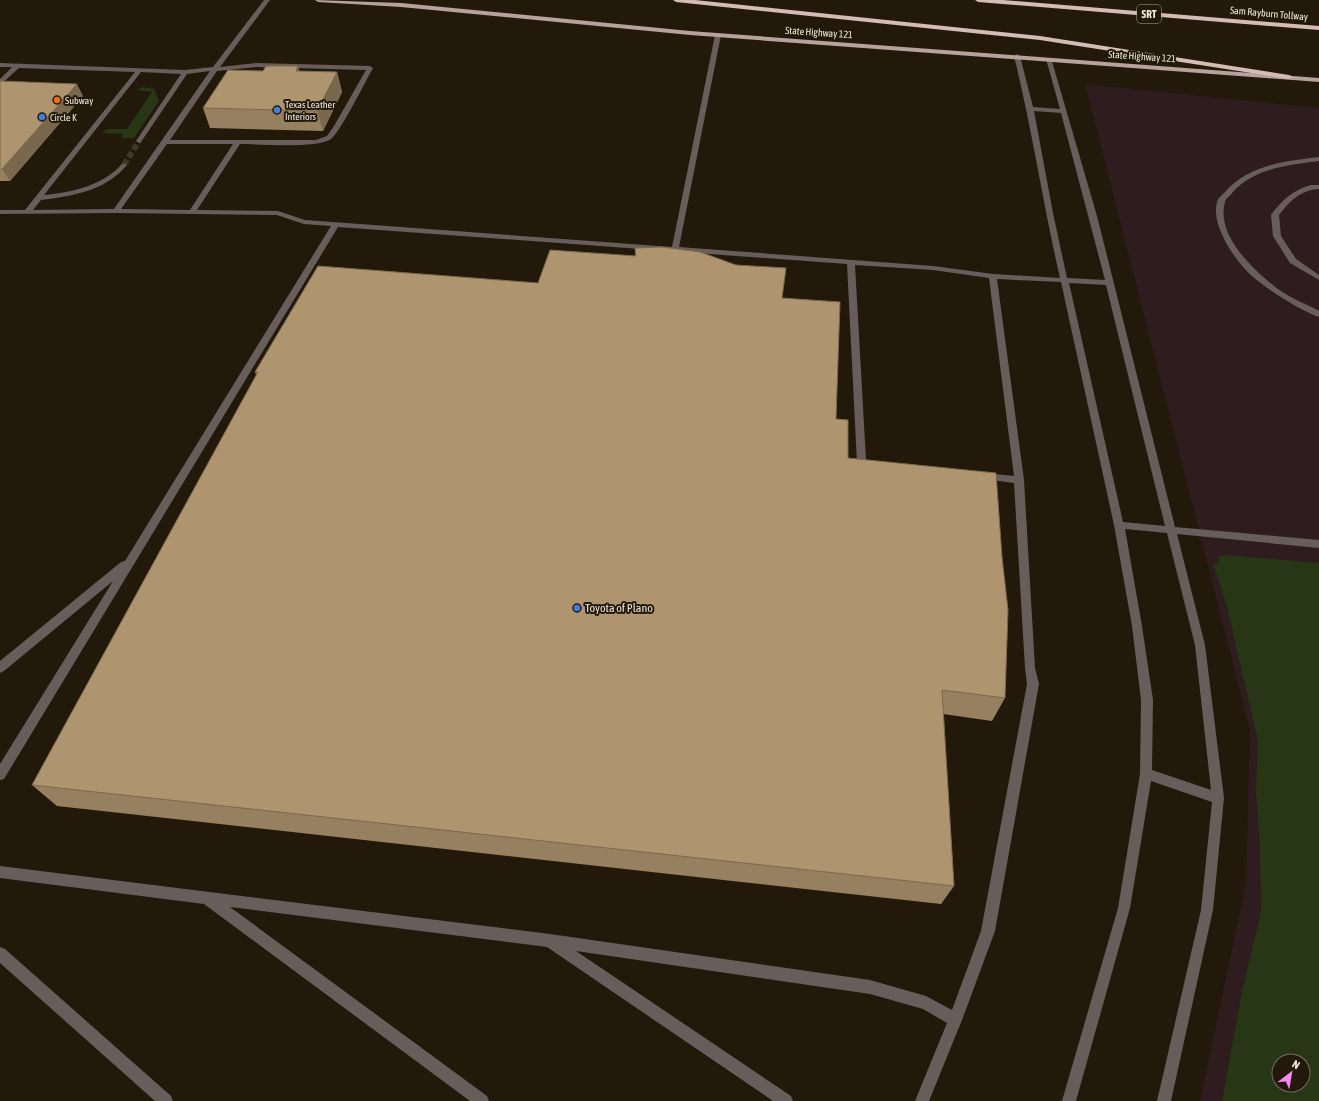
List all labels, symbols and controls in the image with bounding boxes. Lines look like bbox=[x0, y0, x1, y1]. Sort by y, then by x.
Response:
road number: SRT bbox=[1137, 5, 1161, 23]
street label: Sam Rayburn Tollway bbox=[1229, 5, 1308, 22]
street label: State Highway 121 bbox=[785, 25, 853, 40]
street label: State Highway 121 bbox=[1108, 49, 1176, 64]
marker: Subway bbox=[52, 95, 62, 105]
place label: Subway bbox=[65, 95, 93, 106]
place label: Texas Leather Interiors bbox=[285, 99, 336, 122]
marker: Texas Leather Interiors bbox=[272, 105, 282, 115]
marker: Circle K bbox=[37, 112, 47, 122]
place label: Circle K bbox=[50, 112, 77, 123]
place label: Toyota of Plano bbox=[585, 601, 653, 615]
marker: Toyota of Plano bbox=[572, 603, 582, 613]
north arrow bbox=[1271, 1053, 1311, 1093]
text: N bbox=[1290, 1058, 1302, 1071]

